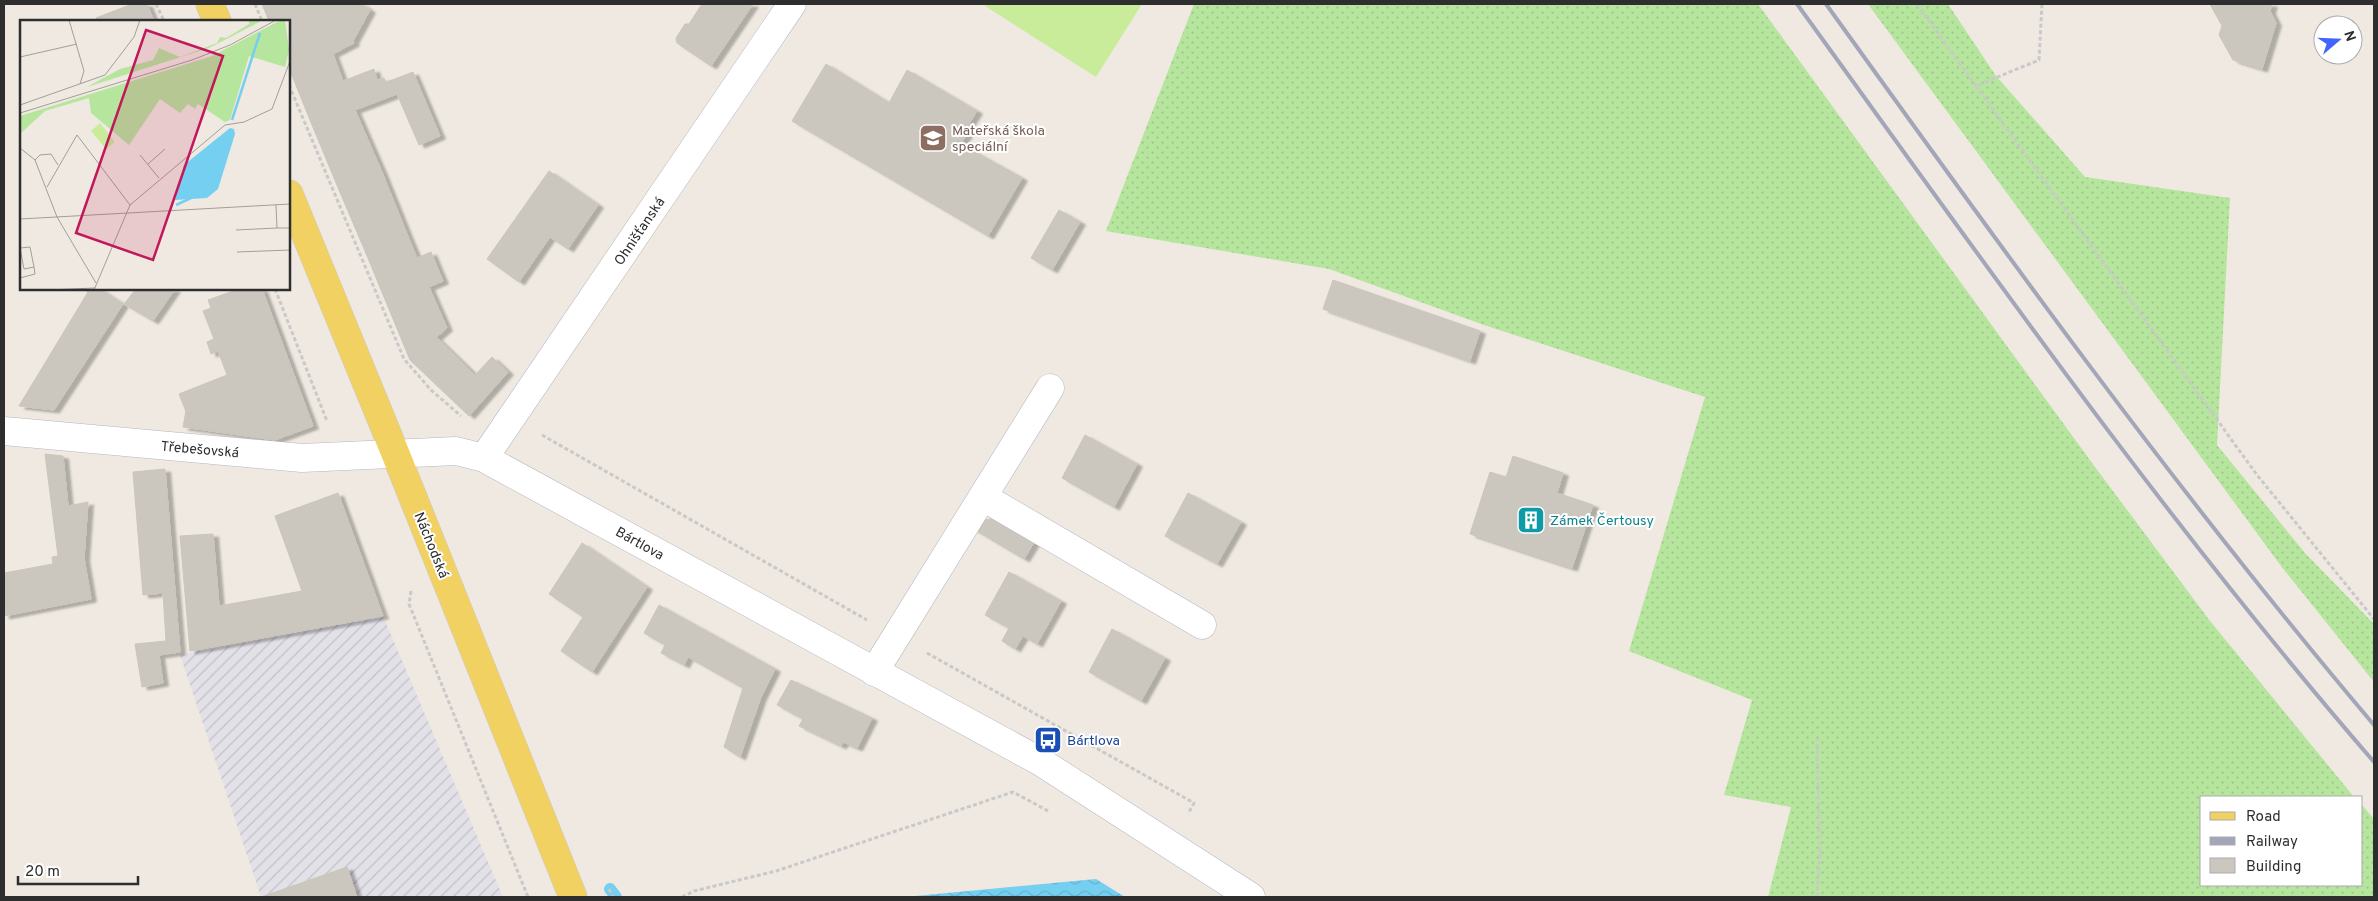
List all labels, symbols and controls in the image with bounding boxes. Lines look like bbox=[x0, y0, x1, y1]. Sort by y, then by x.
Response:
north arrow bbox=[2313, 15, 2363, 65]
inset map bbox=[20, 20, 290, 290]
text: N bbox=[2339, 29, 2359, 44]
school or university icon: Mateřská škola speciální bbox=[918, 123, 948, 153]
place label: Mateřská škola speciální bbox=[952, 123, 1045, 156]
street label: Ohnišťanská bbox=[611, 195, 669, 269]
street label: Třebešovská bbox=[160, 439, 240, 462]
building icon: Zámek Čertousy bbox=[1516, 505, 1546, 535]
street label: Náchodská bbox=[410, 510, 452, 581]
place label: Zámek Čertousy bbox=[1550, 512, 1654, 530]
street label: Bártlova bbox=[612, 524, 667, 565]
bus stop icon: Bártlova bbox=[1033, 725, 1063, 755]
place label: Bártlova bbox=[1067, 733, 1120, 750]
legend bbox=[2200, 796, 2363, 886]
text: Road bbox=[2246, 808, 2281, 827]
text: Railway bbox=[2246, 833, 2298, 852]
scale bar bbox=[18, 854, 138, 886]
text: Building bbox=[2246, 858, 2301, 877]
text: 20 m bbox=[25, 863, 60, 882]

